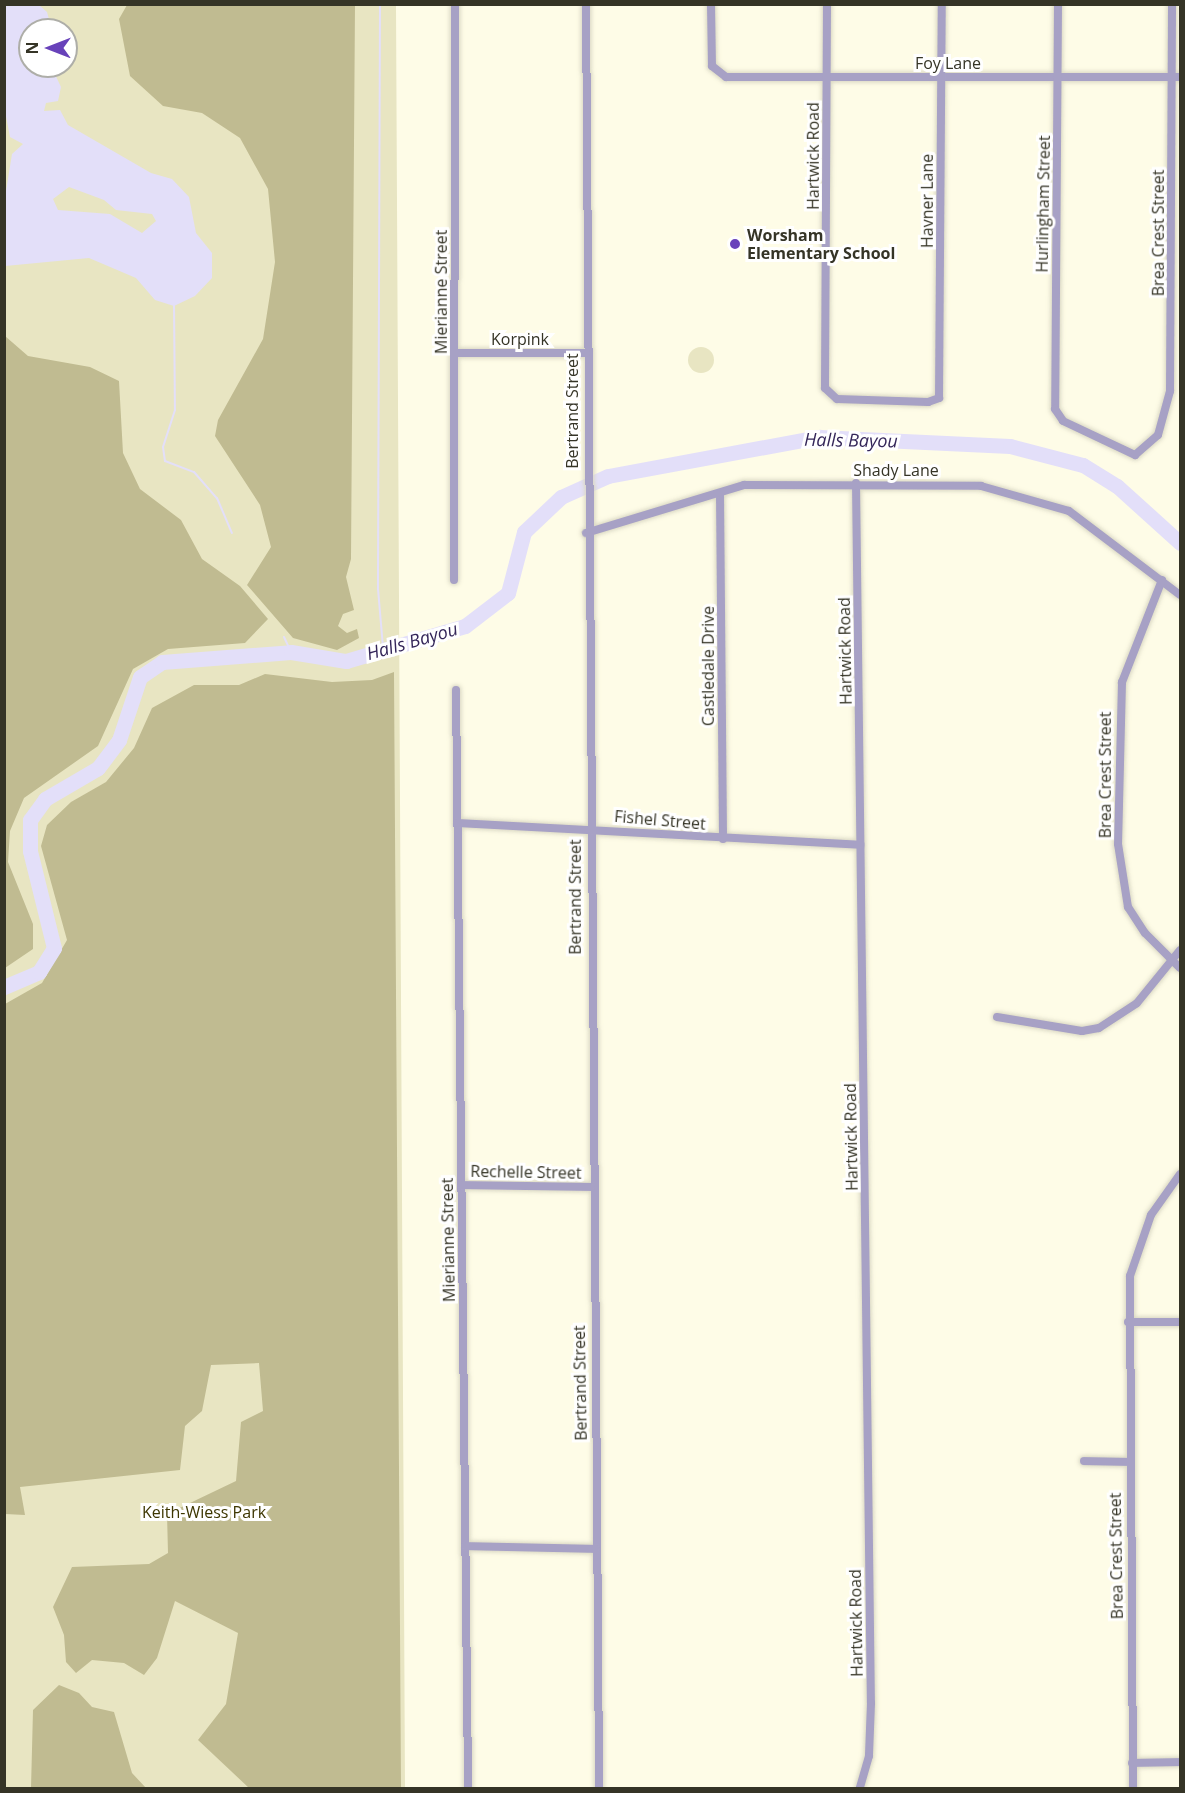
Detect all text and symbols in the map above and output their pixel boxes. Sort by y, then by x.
north arrow [18,18,78,78]
text: N [21,42,43,55]
street label: Foy Lane [915,53,981,73]
street label: Hartwick Road [803,102,823,210]
street label: Hurlingham Street [1032,135,1054,273]
street label: Havner Lane [917,154,937,248]
street label: Brea Crest Street [1148,170,1168,296]
place label: Worsham Elementary School [747,225,895,263]
street label: Mierianne Street [431,230,451,354]
marker: Worsham Elementary School [728,237,742,251]
street label: Korpink [491,329,549,349]
street label: Bertrand Street [562,353,582,469]
water label: Halls Bayou [804,428,898,452]
street label: Shady Lane [853,460,939,480]
street label: Hartwick Road [834,597,856,705]
street label: Castledale Drive [698,606,718,726]
water label: Halls Bayou [364,618,460,664]
street label: Brea Crest Street [1095,712,1115,838]
street label: Fishel Street [614,806,706,834]
street label: Bertrand Street [565,839,585,955]
street label: Hartwick Road [840,1083,862,1191]
street label: Rechelle Street [470,1161,582,1183]
street label: Mierianne Street [437,1178,459,1302]
street label: Bertrand Street [569,1325,591,1441]
street label: Brea Crest Street [1105,1493,1127,1619]
park label: Keith-Wiess Park [142,1502,266,1522]
street label: Hartwick Road [845,1569,867,1677]

